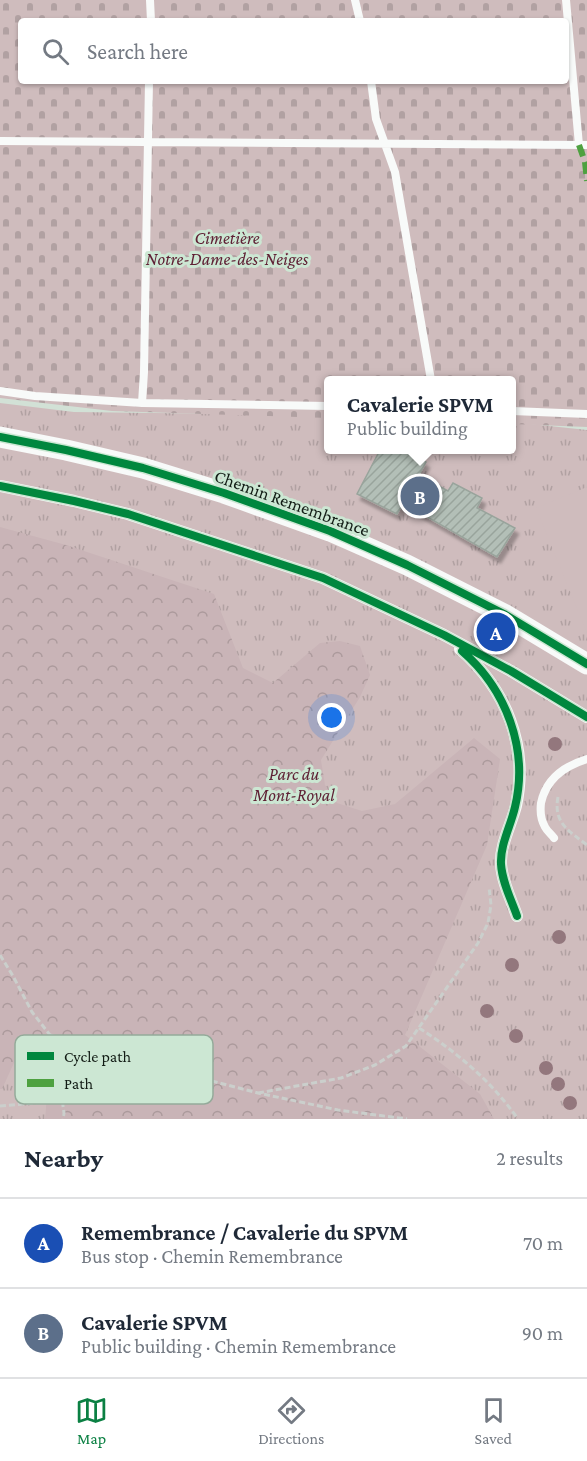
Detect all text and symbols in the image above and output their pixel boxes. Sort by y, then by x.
search box [18,18,569,84]
icon: search [39,35,72,68]
text: Search here [87,39,188,64]
park label: Cimetière Notre-Dame-des-Neiges [146,228,309,269]
popup [324,376,516,454]
text: Cavalerie SPVM [347,392,493,417]
text: Public building [347,417,468,439]
street label: Chemin Remembrance [212,466,372,540]
pin: B [400,474,440,518]
pin: A [476,610,516,654]
your location [317,703,346,732]
park label: Parc du Mont-Royal [252,764,335,805]
legend [15,1035,213,1104]
text: Cycle path [64,1048,131,1066]
text: Path [64,1075,94,1092]
text: Nearby [24,1144,103,1173]
text: 2 results [496,1147,563,1169]
text: Remembrance / Cavalerie du SPVM [81,1220,408,1245]
text: A [38,1232,49,1254]
text: 70 m [523,1232,563,1254]
text: Bus stop · Chemin Remembrance [81,1245,343,1267]
text: Cavalerie SPVM [81,1310,228,1335]
text: B [38,1322,49,1344]
text: 90 m [522,1322,563,1344]
text: Public building · Chemin Remembrance [81,1335,396,1357]
tab: Map [75,1394,108,1447]
tab: Directions [258,1394,324,1447]
tab: Saved [474,1394,512,1447]

